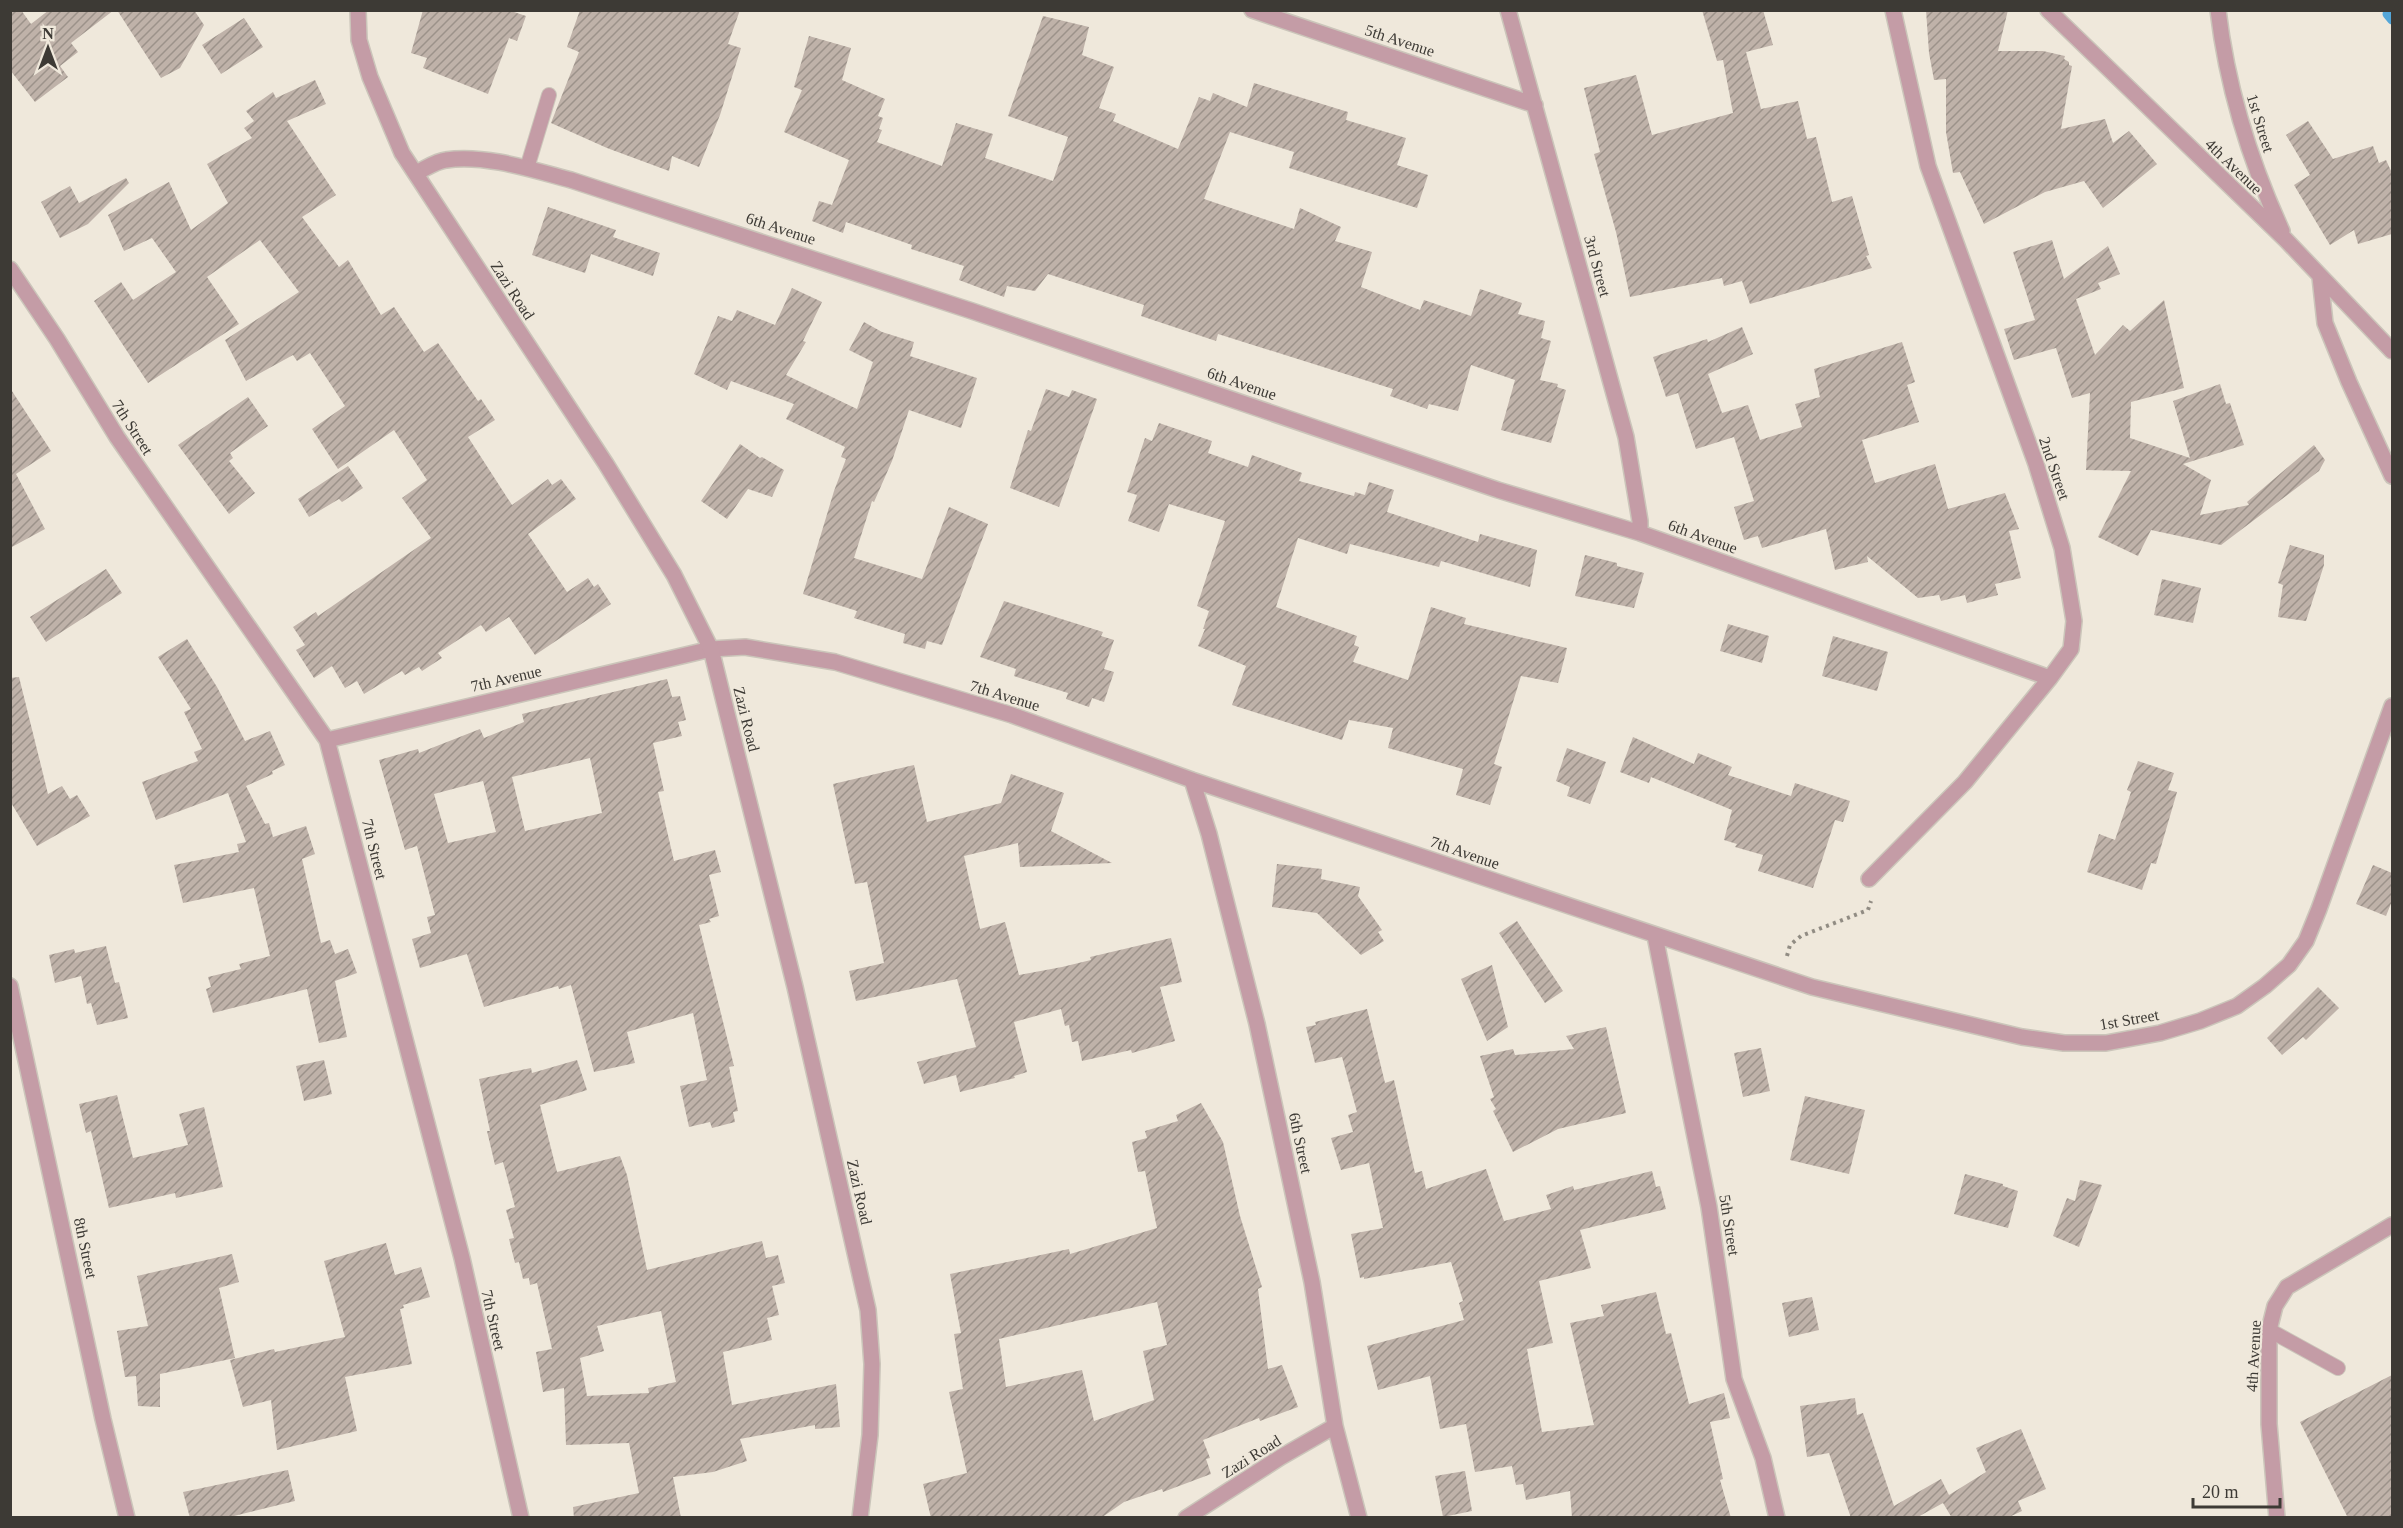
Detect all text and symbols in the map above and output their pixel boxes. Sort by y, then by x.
north arrow [18,18,78,78]
street label: 5th Avenue [1363,21,1437,60]
text: N [42,25,54,42]
street label: 1st Street [2244,92,2278,155]
street label: 4th Avenue [2202,135,2266,198]
street label: 6th Avenue [744,209,818,248]
street label: 3rd Street [1581,234,1614,299]
street label: Zazi Road [487,258,538,323]
street label: 6th Avenue [1205,364,1279,403]
street label: 7th Street [109,397,157,458]
street label: 2nd Street [2036,435,2073,502]
street label: 6th Avenue [1666,516,1740,557]
street label: 7th Avenue [469,662,543,695]
street label: 7th Avenue [968,677,1042,714]
street label: Zazi Road [730,685,763,753]
street label: 7th Street [359,817,390,882]
street label: 7th Avenue [1428,833,1502,872]
street label: 1st Street [2098,1006,2161,1033]
street label: 6th Street [1286,1111,1315,1176]
street label: Zazi Road [844,1158,875,1226]
street label: 5th Street [1716,1193,1743,1257]
street label: 8th Street [71,1216,100,1281]
street label: 7th Street [478,1288,509,1353]
street label: 4th Avenue [2243,1320,2264,1392]
street label: Zazi Road [1219,1432,1284,1481]
scale bar [2193,1471,2280,1509]
text: 20 m [2202,1482,2239,1502]

